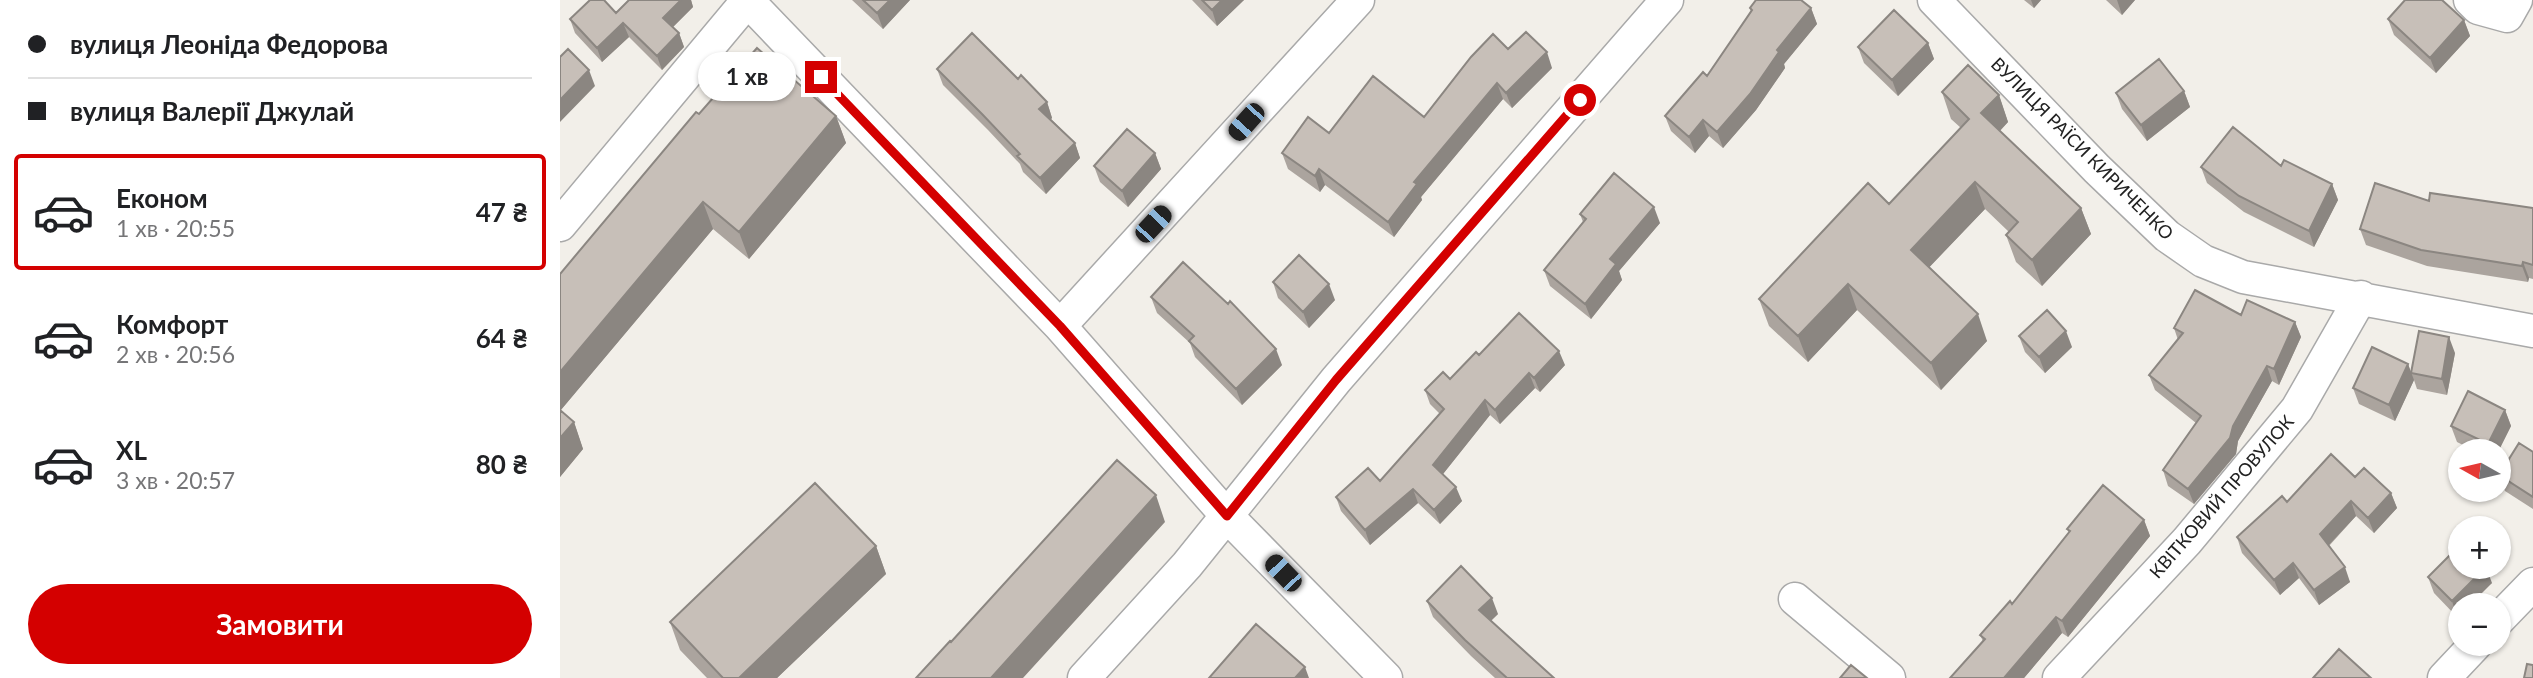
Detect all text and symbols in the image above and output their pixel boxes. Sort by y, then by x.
text: вулиця Леоніда Федорова [70,28,388,60]
callout: 1 хв [698,52,796,102]
street label: ВУЛИЦЯ РАЇСИ КИРИЧЕНКО [1987,53,2178,244]
route end [805,61,837,93]
text: 1 хв [726,62,768,90]
route start [1564,84,1596,116]
text: вулиця Валерії Джулай [70,95,354,127]
car [1225,99,1268,145]
icon: car [32,181,95,244]
text: Економ [116,182,208,214]
text: 47 ₴ [476,196,528,228]
car [1131,201,1176,247]
text: 1 хв · 20:55 [116,214,235,242]
icon: car [32,307,95,370]
text: Комфорт [116,308,228,340]
text: 64 ₴ [476,322,528,354]
text: 2 хв · 20:56 [116,340,235,368]
street label: КВІТКОВИЙ ПРОВУЛОК [2145,410,2298,582]
icon: car [32,433,95,496]
text: XL [116,434,147,466]
north arrow [2448,439,2511,502]
map controls [2448,439,2511,656]
text: 80 ₴ [476,448,528,480]
text: 3 хв · 20:57 [116,466,235,494]
button: + [2448,516,2511,579]
car [1261,551,1306,595]
button: Замовити [28,584,532,664]
button: − [2448,593,2511,656]

